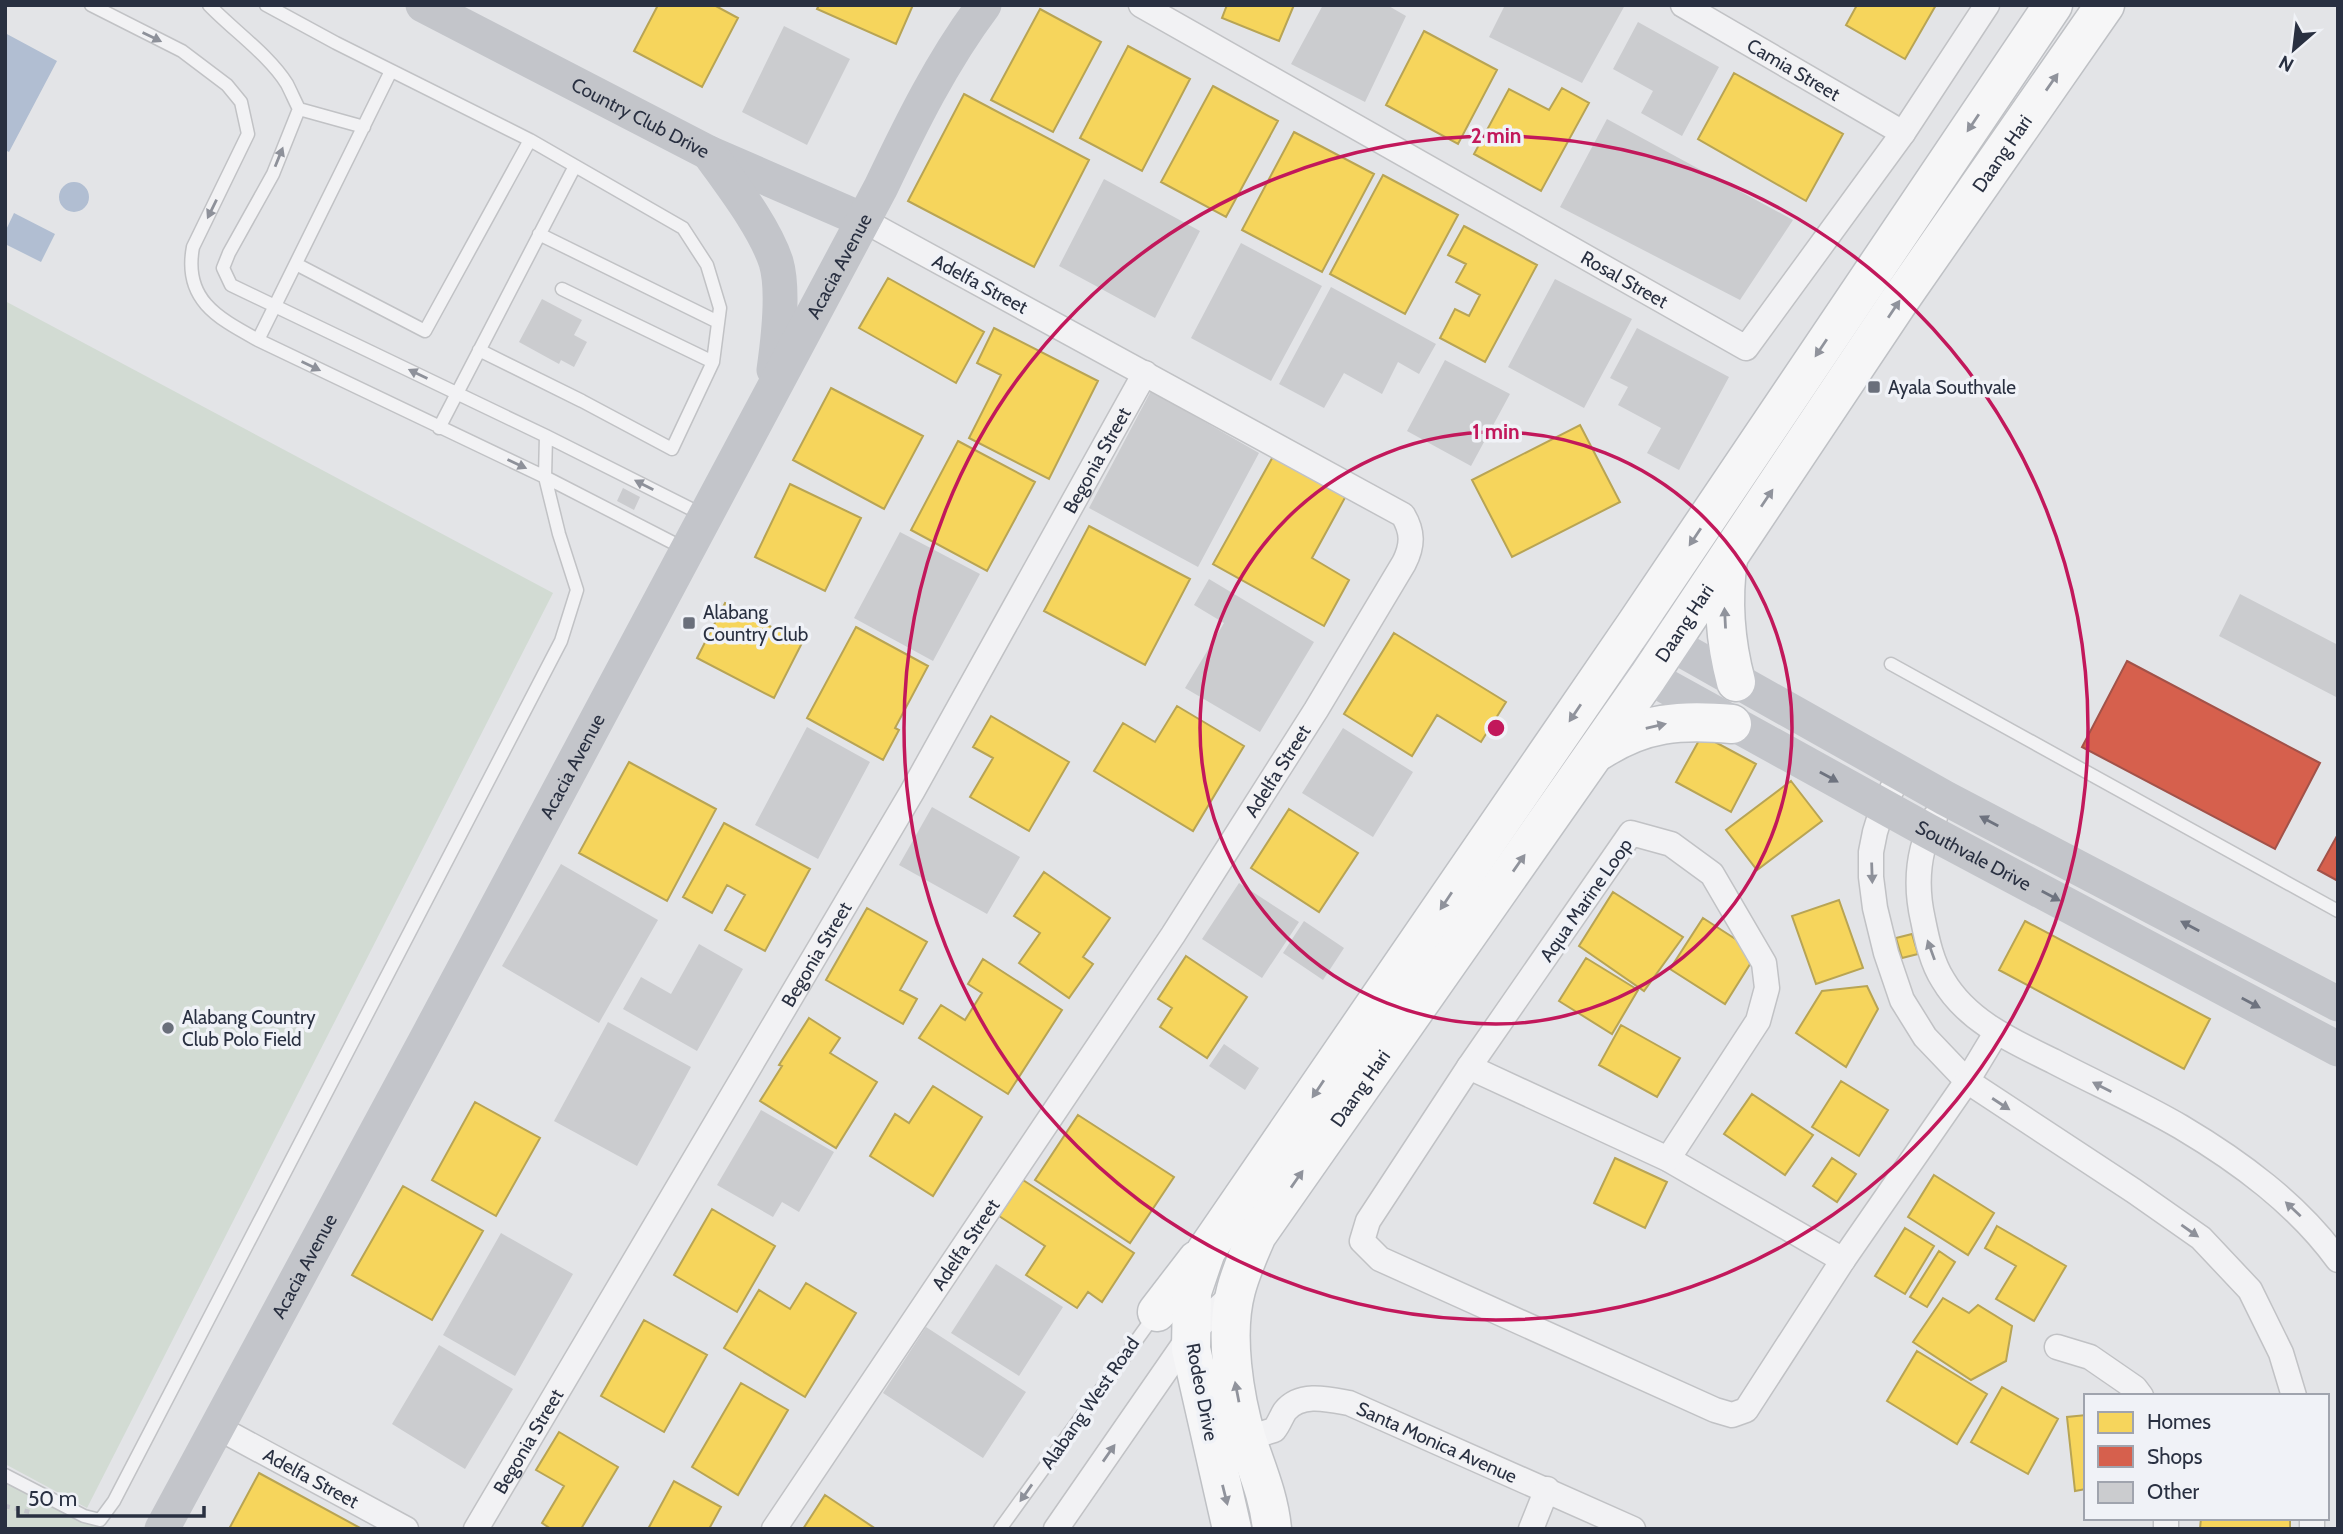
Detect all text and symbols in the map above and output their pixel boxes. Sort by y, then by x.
north arrow [2259,14,2329,84]
one-way arrow [142,31,162,42]
street label: Camia Street [1743,33,1845,106]
text: N [2275,50,2298,77]
street label: Country Club Drive [568,72,714,163]
one-way arrow [2045,73,2059,91]
street label: Daang Hari [1967,110,2037,196]
one-way arrow [1967,113,1980,132]
text: 2 min [1471,123,1521,148]
one-way arrow [274,147,285,168]
one-way arrow [207,199,218,219]
street label: Acacia Avenue [802,209,876,322]
street label: Rosal Street [1577,245,1673,313]
street label: Adelfa Street [928,249,1032,319]
one-way arrow [1887,300,1901,318]
one-way arrow [1814,339,1828,357]
one-way arrow [301,360,321,372]
one-way arrow [408,369,428,380]
place label: Ayala Southvale [1888,376,2016,399]
marker: Ayala Southvale [1866,379,1882,395]
street label: Begonia Street [1058,403,1136,517]
text: 1 min [1472,419,1520,444]
one-way arrow [507,458,527,470]
one-way arrow [634,479,654,490]
one-way arrow [1760,489,1774,507]
one-way arrow [1688,527,1701,547]
street label: Daang Hari [1650,580,1718,666]
place label: Alabang Country Club [703,601,808,646]
one-way arrow [1719,607,1730,629]
marker: Alabang Country Club [681,615,697,631]
one-way arrow [1568,703,1581,722]
street label: Acacia Avenue [535,710,609,823]
centre of rings [1484,716,1508,740]
street label: Adelfa Street [1239,720,1315,821]
one-way arrow [1645,720,1667,731]
one-way arrow [1819,771,1839,782]
street label: Southvale Drive [1912,815,2036,895]
one-way arrow [1979,815,1999,827]
street label: Aqua Marine Loop [1535,834,1637,966]
one-way arrow [1512,854,1526,872]
one-way arrow [1866,862,1877,884]
one-way arrow [2041,890,2061,902]
one-way arrow [1440,891,1453,910]
street label: Begonia Street [776,897,856,1011]
one-way arrow [2180,921,2200,933]
one-way arrow [1925,939,1936,960]
one-way arrow [2242,997,2262,1009]
place label: Alabang Country Club Polo Field [182,1006,316,1051]
marker: Alabang Country Club Polo Field [160,1020,176,1036]
street label: Daang Hari [1325,1045,1395,1131]
one-way arrow [1312,1079,1325,1098]
one-way arrow [2092,1081,2112,1093]
one-way arrow [1991,1097,2011,1110]
one-way arrow [1290,1170,1304,1188]
street label: Adelfa Street [927,1194,1004,1294]
one-way arrow [2285,1201,2302,1217]
street label: Acacia Avenue [266,1209,342,1322]
one-way arrow [2181,1223,2199,1237]
street label: Alabang West Road [1036,1333,1144,1473]
street label: Rodeo Drive [1181,1341,1223,1443]
one-way arrow [1232,1381,1243,1403]
street label: Begonia Street [488,1384,568,1498]
legend [2084,1394,2329,1520]
street label: Santa Monica Avenue [1353,1396,1521,1488]
text: Homes [2147,1409,2211,1434]
street label: Adelfa Street [260,1443,363,1513]
one-way arrow [1102,1444,1116,1462]
text: Shops [2147,1444,2203,1469]
scale bar [18,1474,203,1518]
text: Other [2147,1479,2199,1504]
one-way arrow [1019,1484,1033,1502]
one-way arrow [1221,1485,1231,1506]
text: 50 m [28,1486,77,1511]

